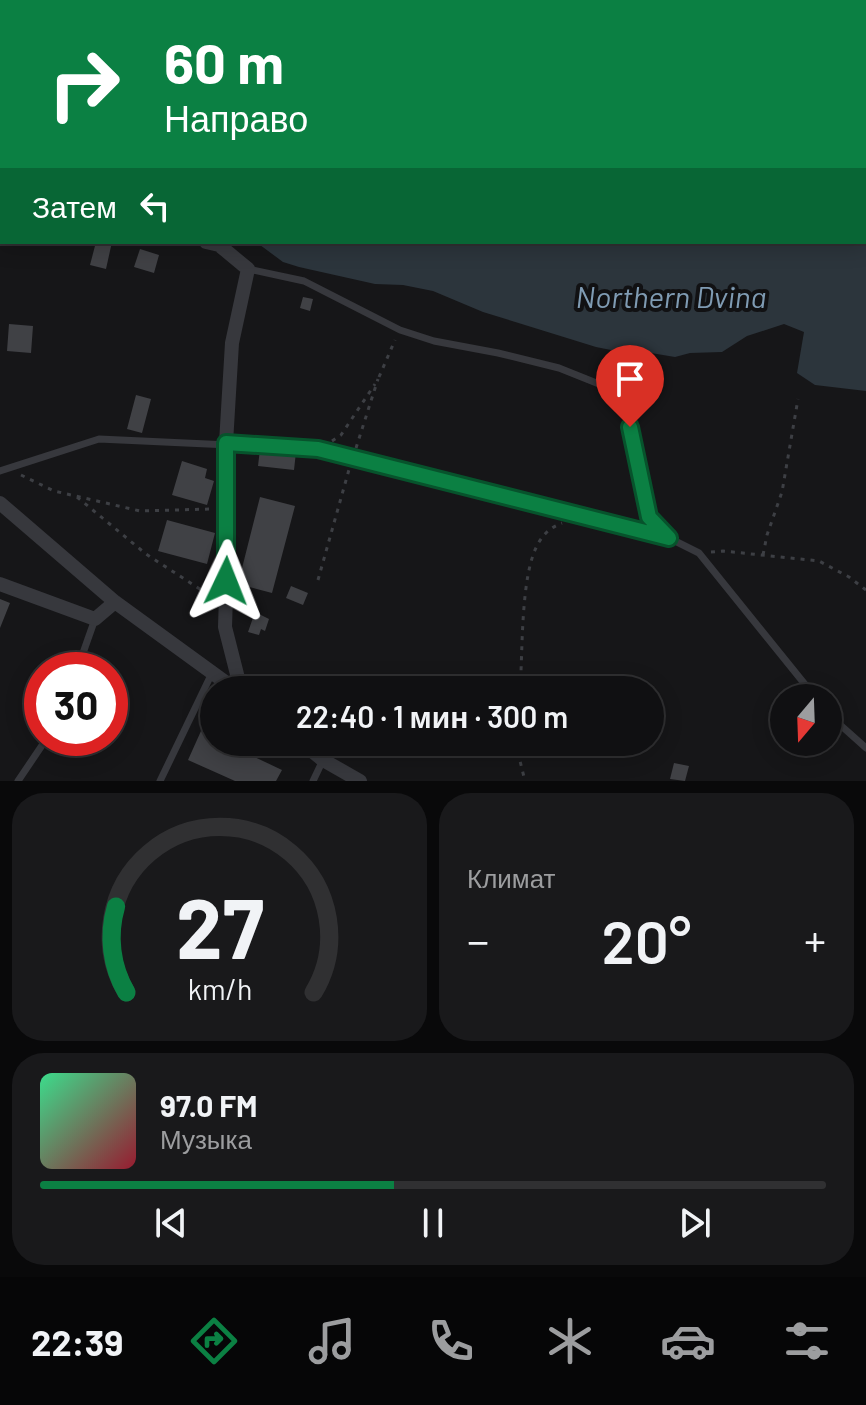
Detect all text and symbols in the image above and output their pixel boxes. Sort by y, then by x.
text: 60 m [164,28,284,95]
icon: right [32,32,136,136]
text: Направо [164,96,308,139]
icon: left [133,184,177,228]
text: Затем [32,188,117,224]
water label: Northern Dvina [576,278,766,314]
pin [596,345,664,427]
icon: arrive [608,357,652,401]
position arrow [184,539,268,623]
speed limit sign: 30 [24,652,128,756]
north arrow [770,684,842,756]
map controls [770,684,842,756]
text: 22:40 · 1 мин · 300 m [296,698,568,734]
text: Климат [467,862,556,893]
text: 27 [176,876,263,976]
text: 20° [602,904,691,976]
text: − [467,913,489,966]
text: + [804,913,826,966]
text: km/h [187,971,252,1006]
text: 97.0 FM [160,1087,258,1123]
text: Музыка [160,1123,252,1154]
icon: previous [149,1201,193,1245]
icon: pause [411,1201,455,1245]
icon: next [673,1201,717,1245]
icon: directions [186,1313,242,1369]
icon: music [304,1313,360,1369]
icon: phone [423,1313,479,1369]
icon: climate [542,1313,598,1369]
icon: car [660,1313,716,1369]
icon: filters [779,1313,835,1369]
text: 22:39 [31,1320,123,1363]

